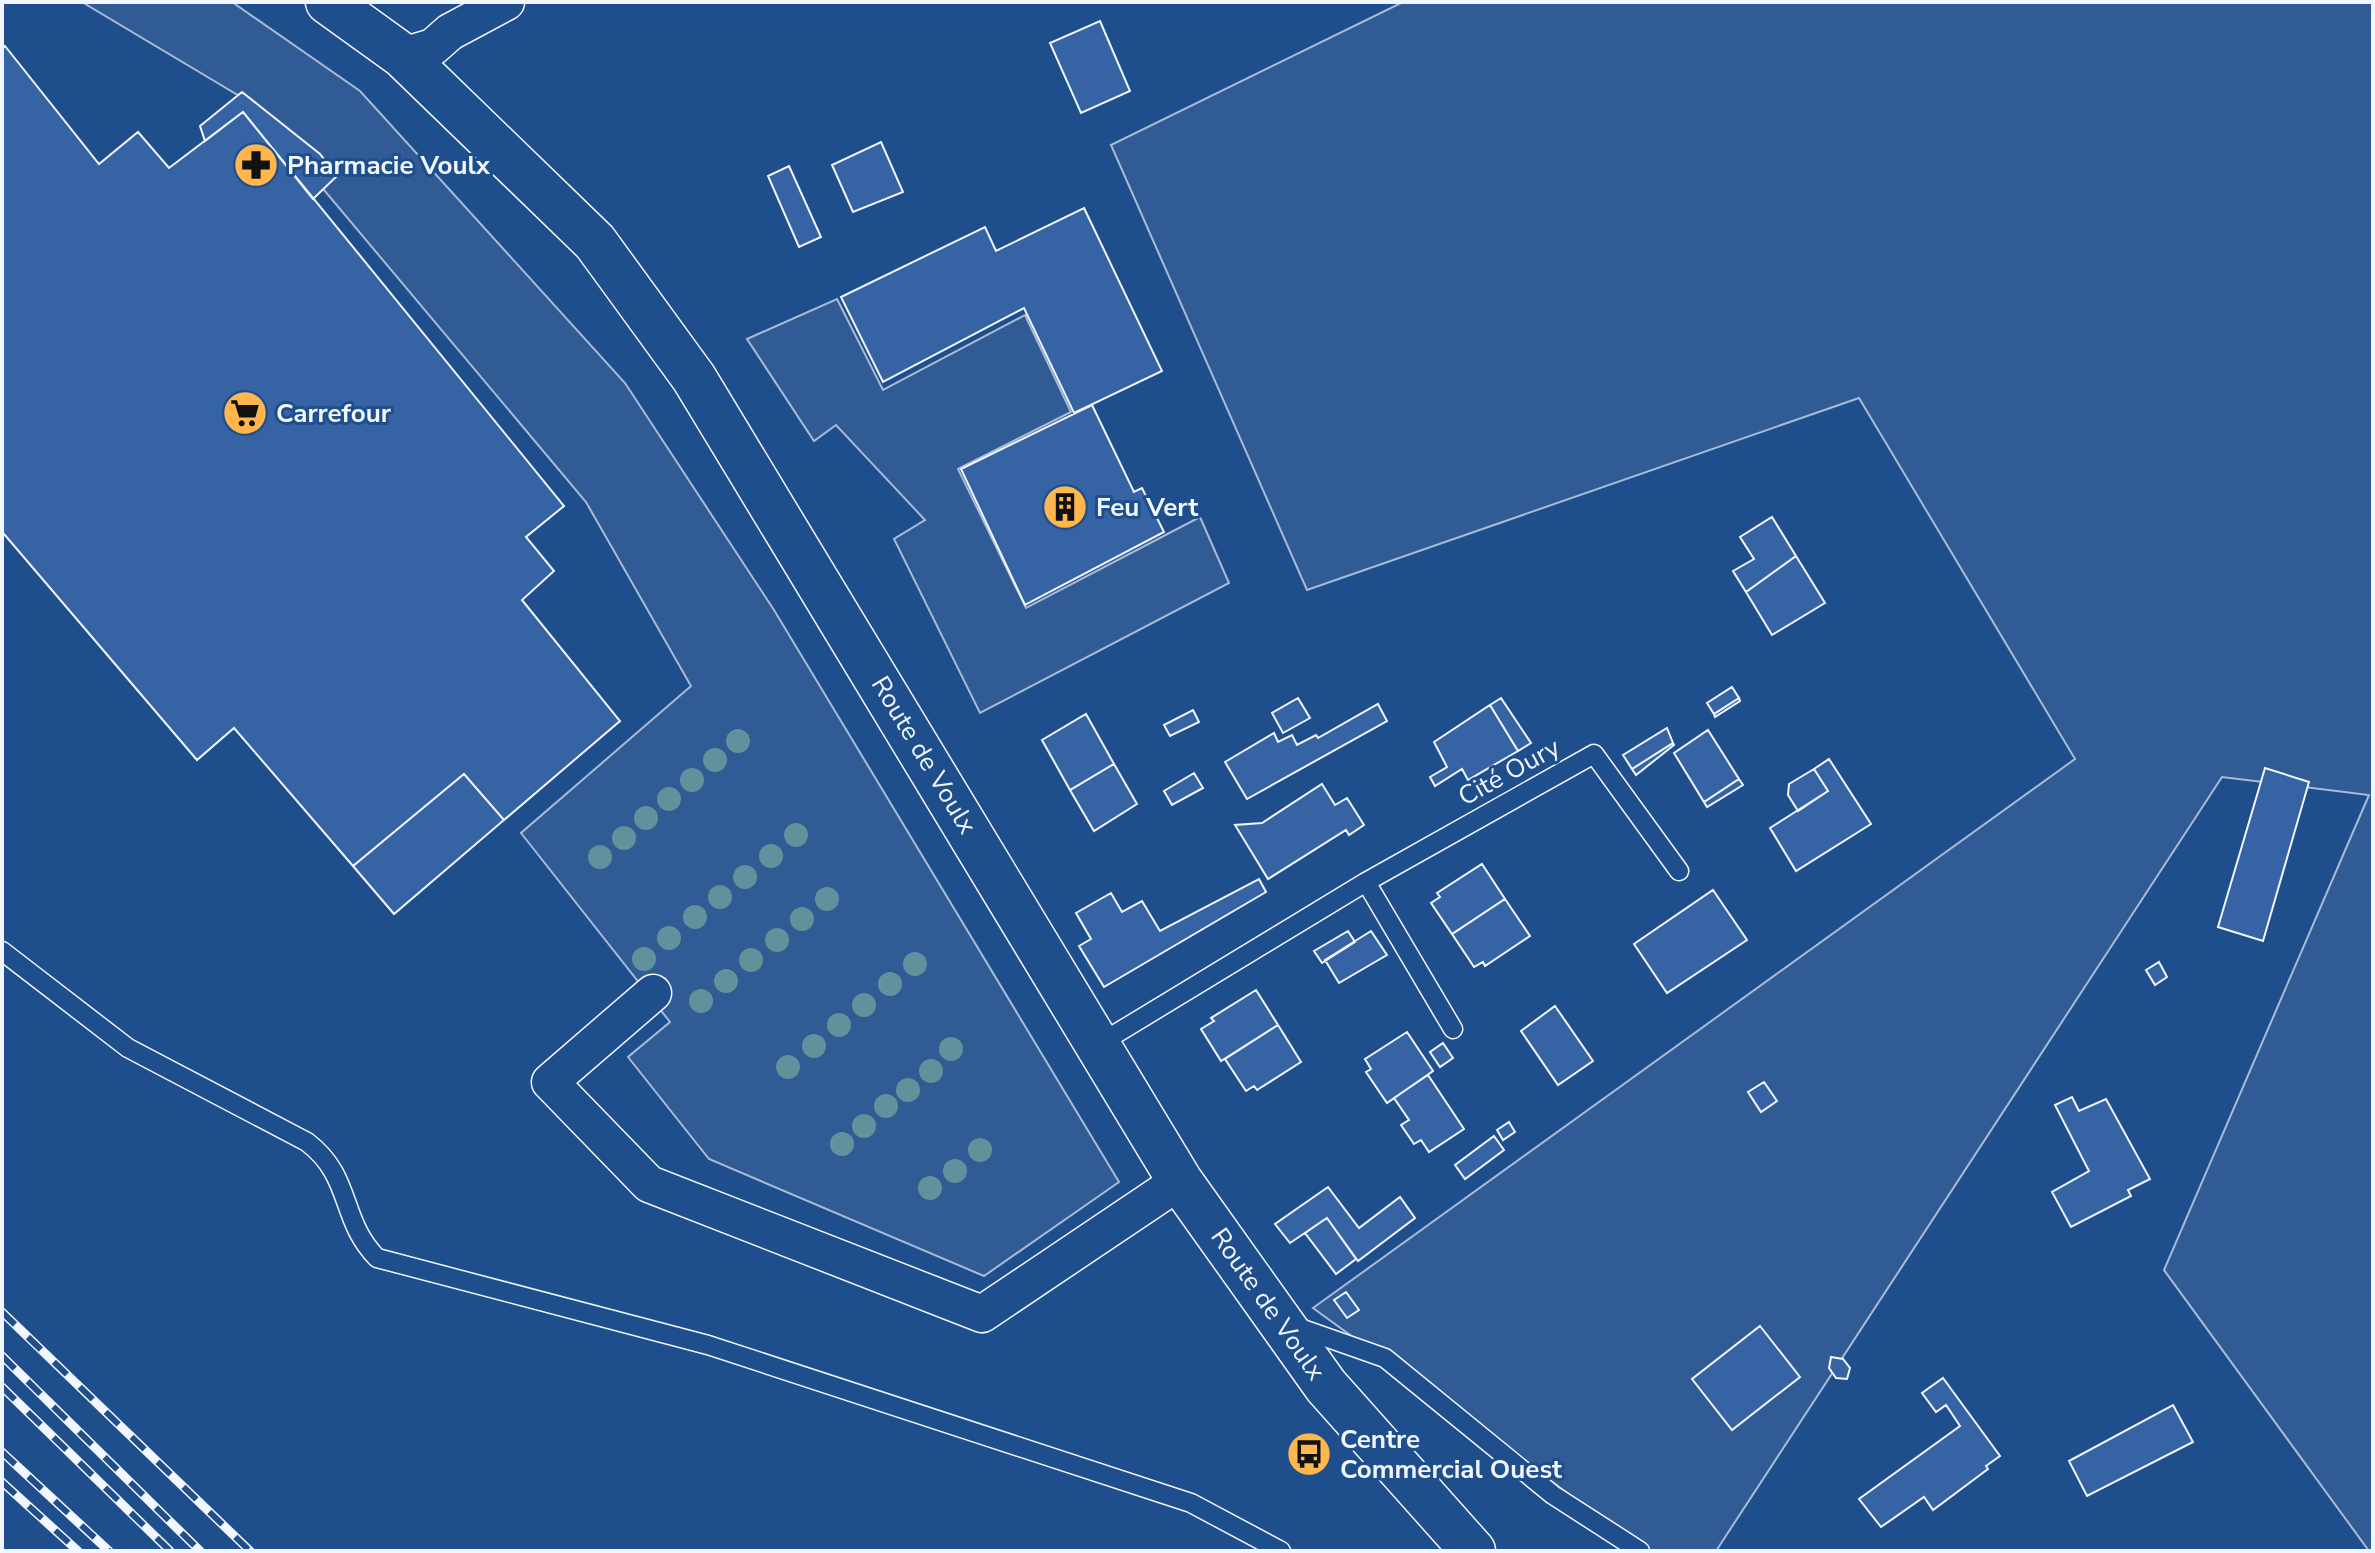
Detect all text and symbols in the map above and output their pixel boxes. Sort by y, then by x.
pharmacy icon: Pharmacie Voulx [232,141,280,189]
place label: Pharmacie Voulx [287,148,491,183]
supermarket icon: Carrefour [221,389,269,437]
place label: Carrefour [276,396,392,431]
building icon: Feu Vert [1041,483,1089,531]
place label: Feu Vert [1096,490,1199,525]
street label: Route de Voulx [863,670,985,841]
street label: Cité Oury [1452,729,1567,814]
street label: Route de Voulx [1203,1221,1334,1387]
place label: Centre Commercial Ouest [1340,1422,1563,1487]
bus stop icon: Centre Commercial Ouest [1285,1430,1333,1478]

